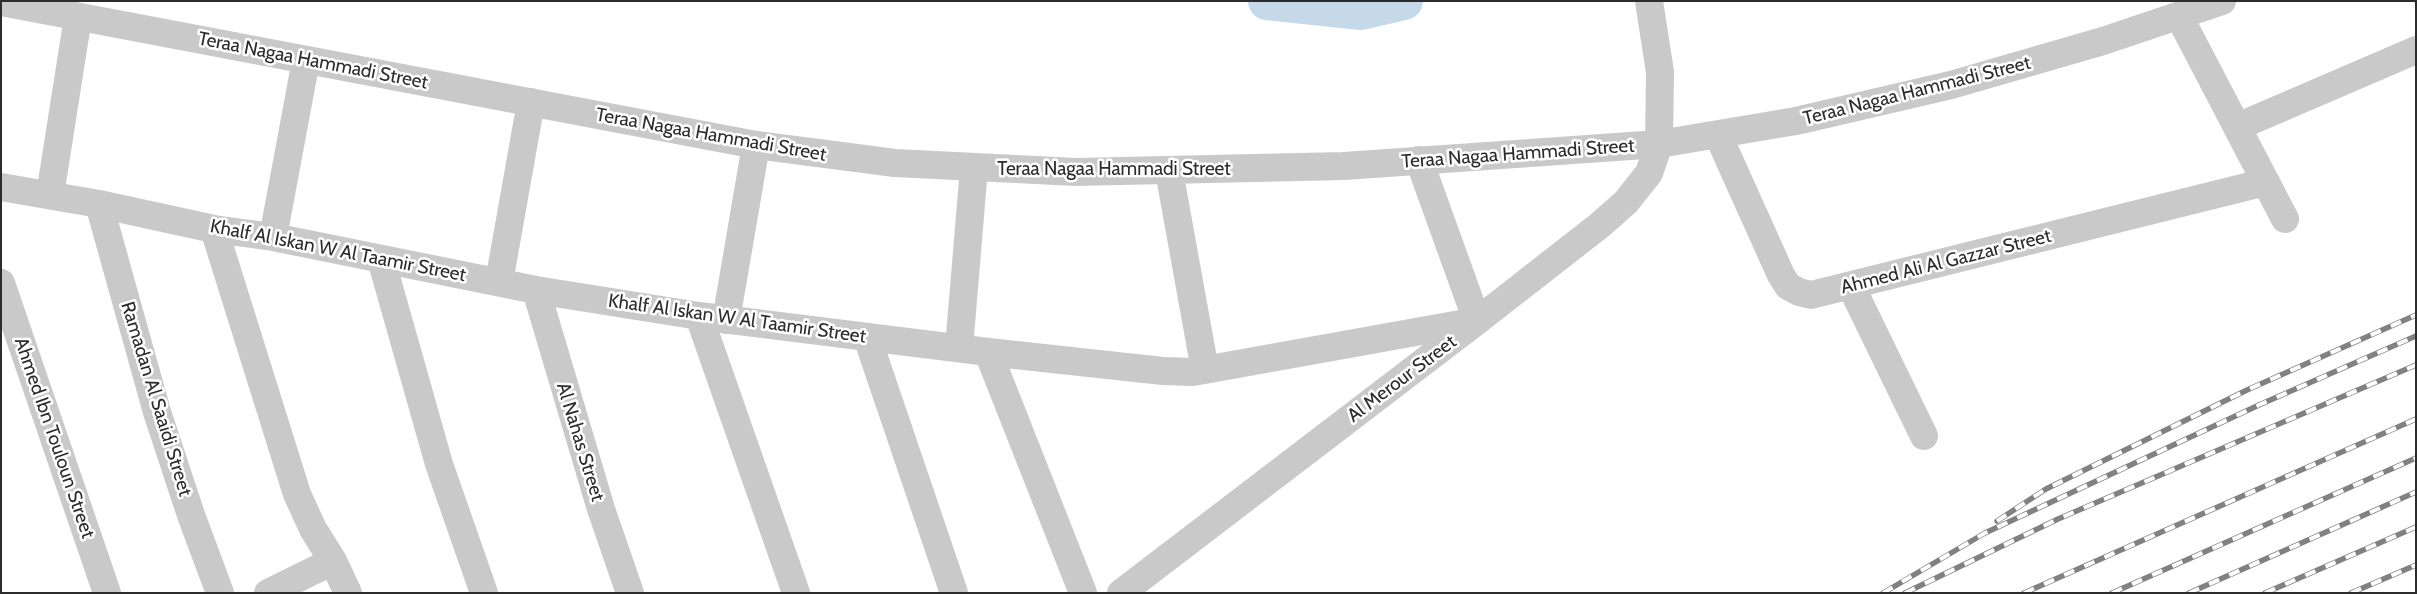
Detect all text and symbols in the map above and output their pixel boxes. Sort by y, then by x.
street label: Teraa Nagaa Hammadi Street [196,28,430,94]
street label: Teraa Nagaa Hammadi Street [1801,52,2033,130]
street label: Teraa Nagaa Hammadi Street [594,104,828,166]
street label: Teraa Nagaa Hammadi Street [1401,134,1635,174]
street label: Teraa Nagaa Hammadi Street [997,158,1231,180]
street label: Khalf Al Iskan W Al Taamir Street [208,215,468,287]
street label: Ahmed Ali Al Gazzar Street [1838,225,2054,299]
street label: Khalf Al Iskan W Al Taamir Street [607,290,867,348]
street label: Ramadan Al Saaidi Street [116,299,196,499]
street label: Al Merour Street [1343,331,1461,427]
street label: Ahmed Ibn Touloun Street [9,335,99,541]
street label: Al Nahas Street [551,380,609,504]

